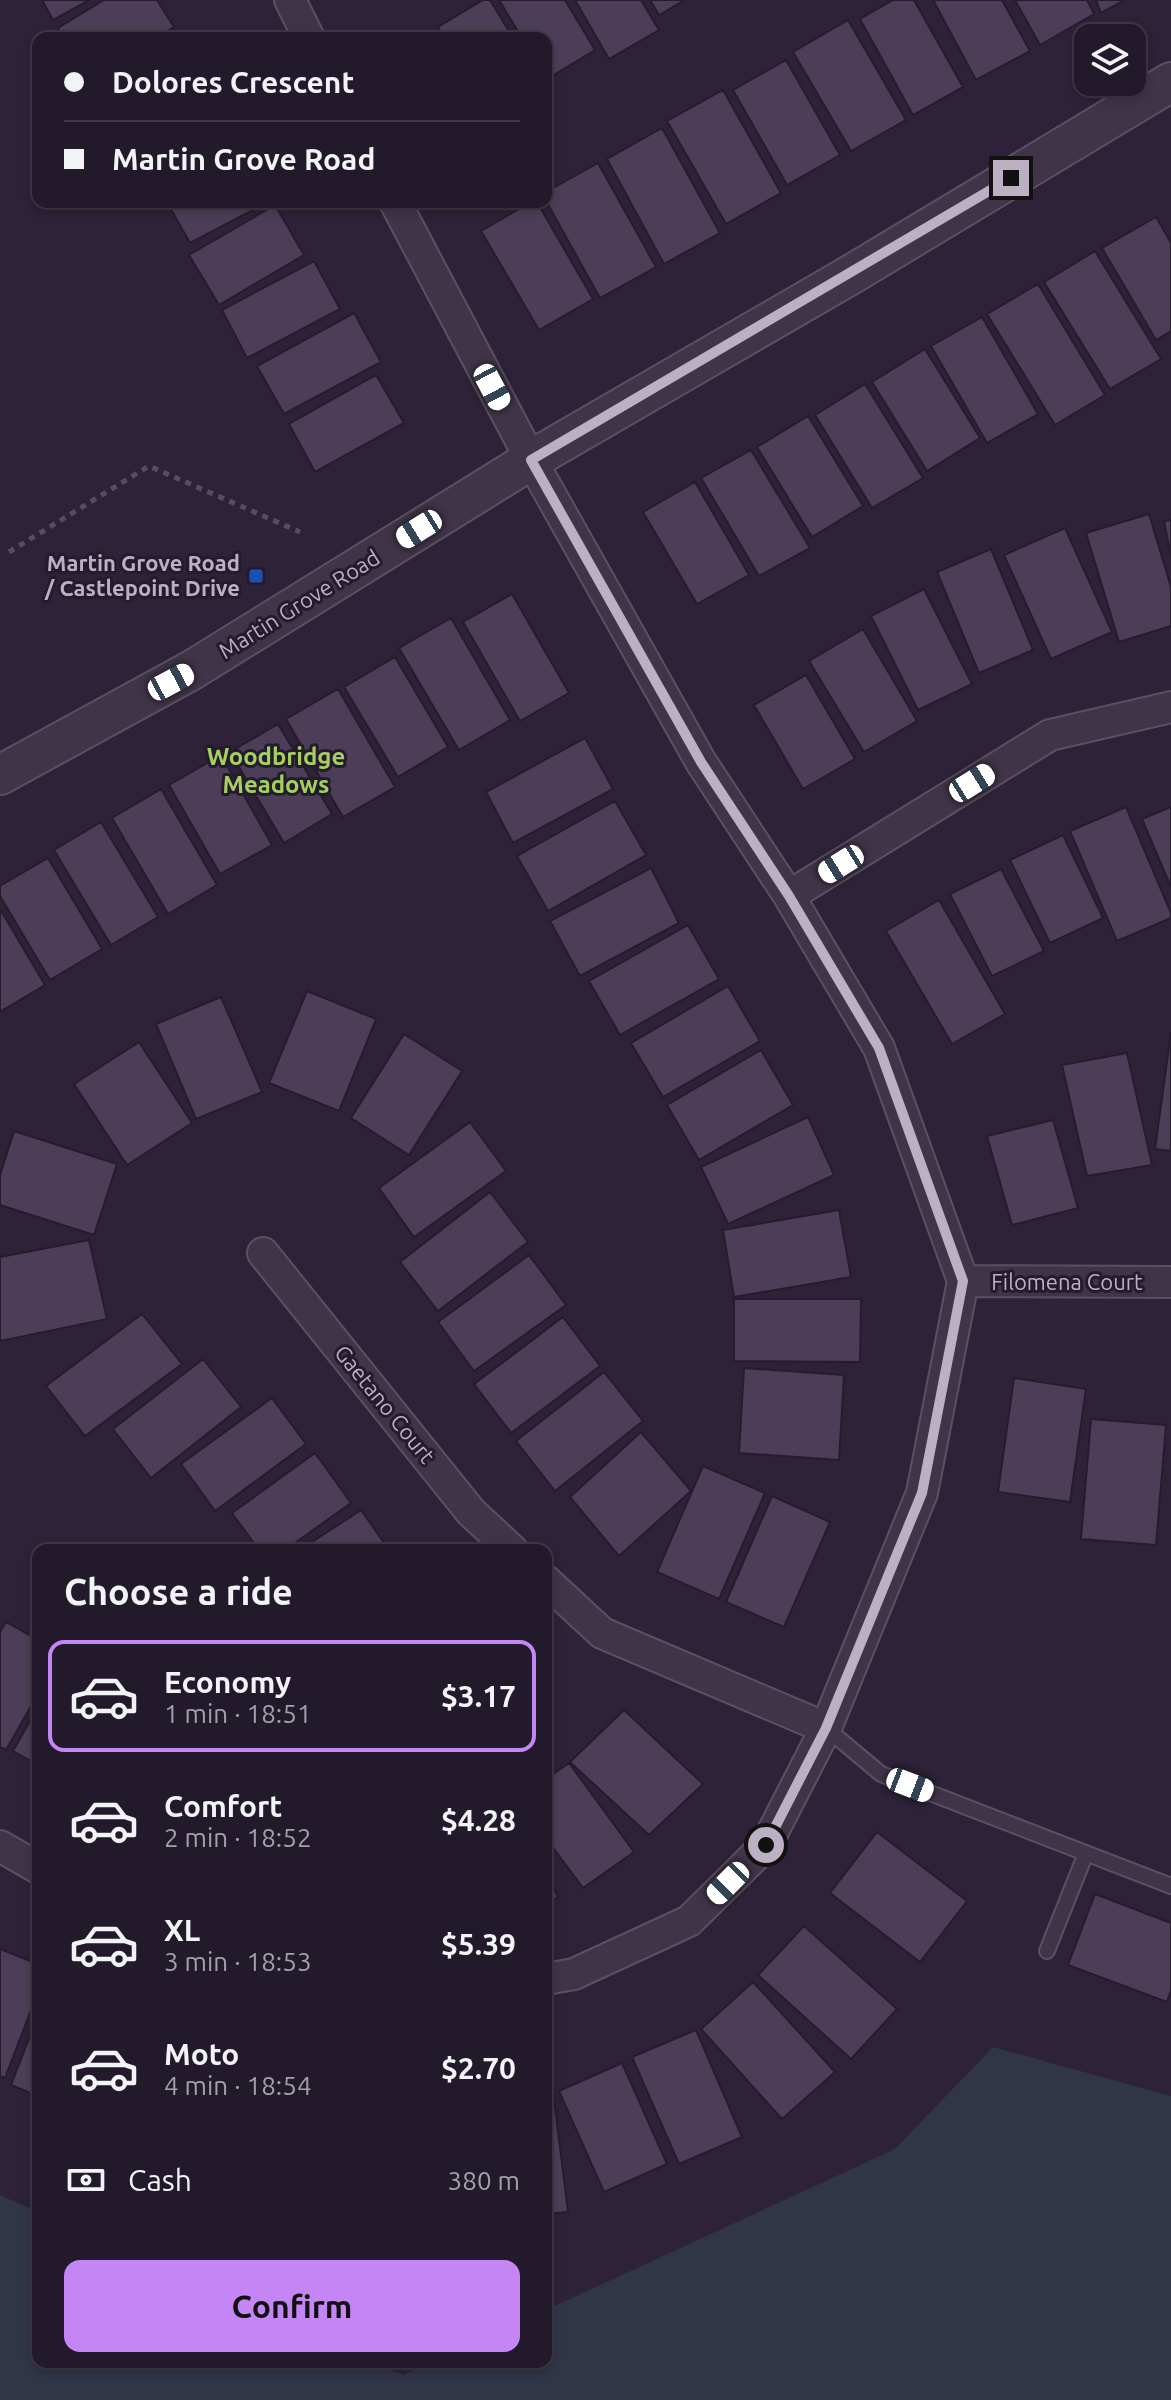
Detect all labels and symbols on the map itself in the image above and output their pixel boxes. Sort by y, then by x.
route end [993,160,1029,196]
car [470,360,514,414]
car [392,506,446,552]
street label: Martin Grove Road [214,544,384,663]
place label: Martin Grove Road / Castlepoint Drive [44,550,240,600]
marker: Martin Grove Road / Castlepoint Drive [247,567,265,585]
car [144,660,198,704]
district label: Woodbridge Meadows [207,743,345,798]
car [945,760,999,806]
car [814,841,868,887]
street label: Filomena Court [991,1269,1143,1294]
street label: Gaetano Court [330,1340,441,1468]
car [883,1765,937,1805]
route start [748,1827,784,1863]
car [703,1858,753,1908]

